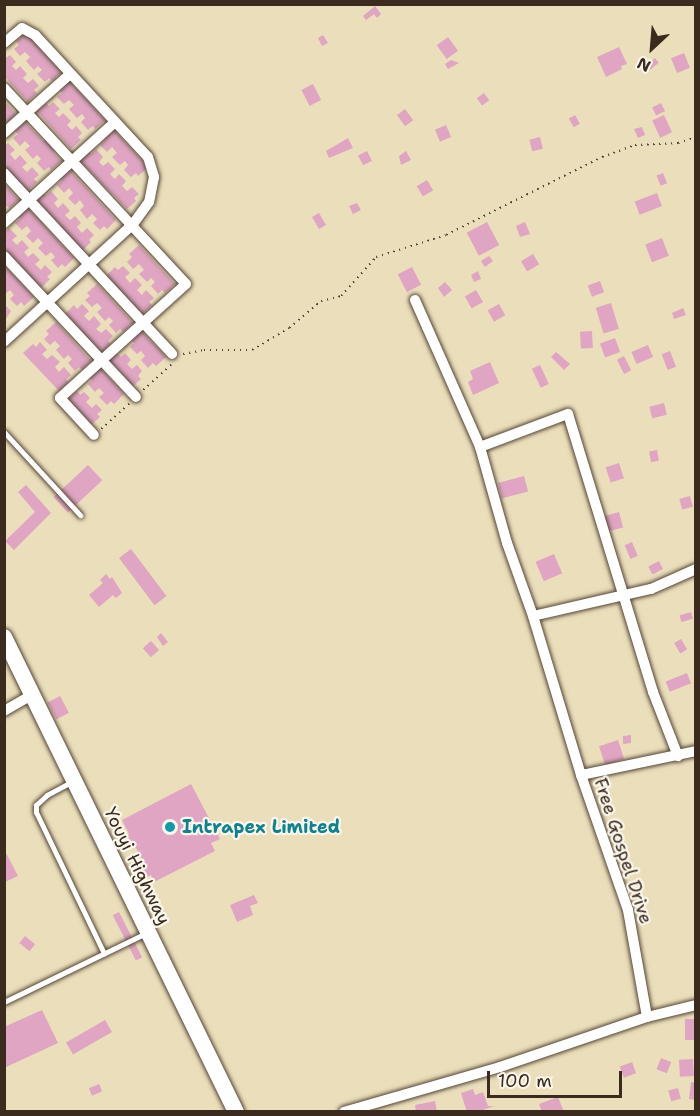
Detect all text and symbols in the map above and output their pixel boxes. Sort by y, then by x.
north arrow [622,18,682,78]
text: N [634,52,654,77]
street label: Free Gospel Drive [589,775,657,927]
street label: Youyi Highway [99,804,175,928]
place label: Intrapex Limited [182,816,340,838]
marker: Intrapex Limited [163,820,177,834]
scale bar [490,1059,625,1097]
text: 100 m [498,1069,552,1093]

